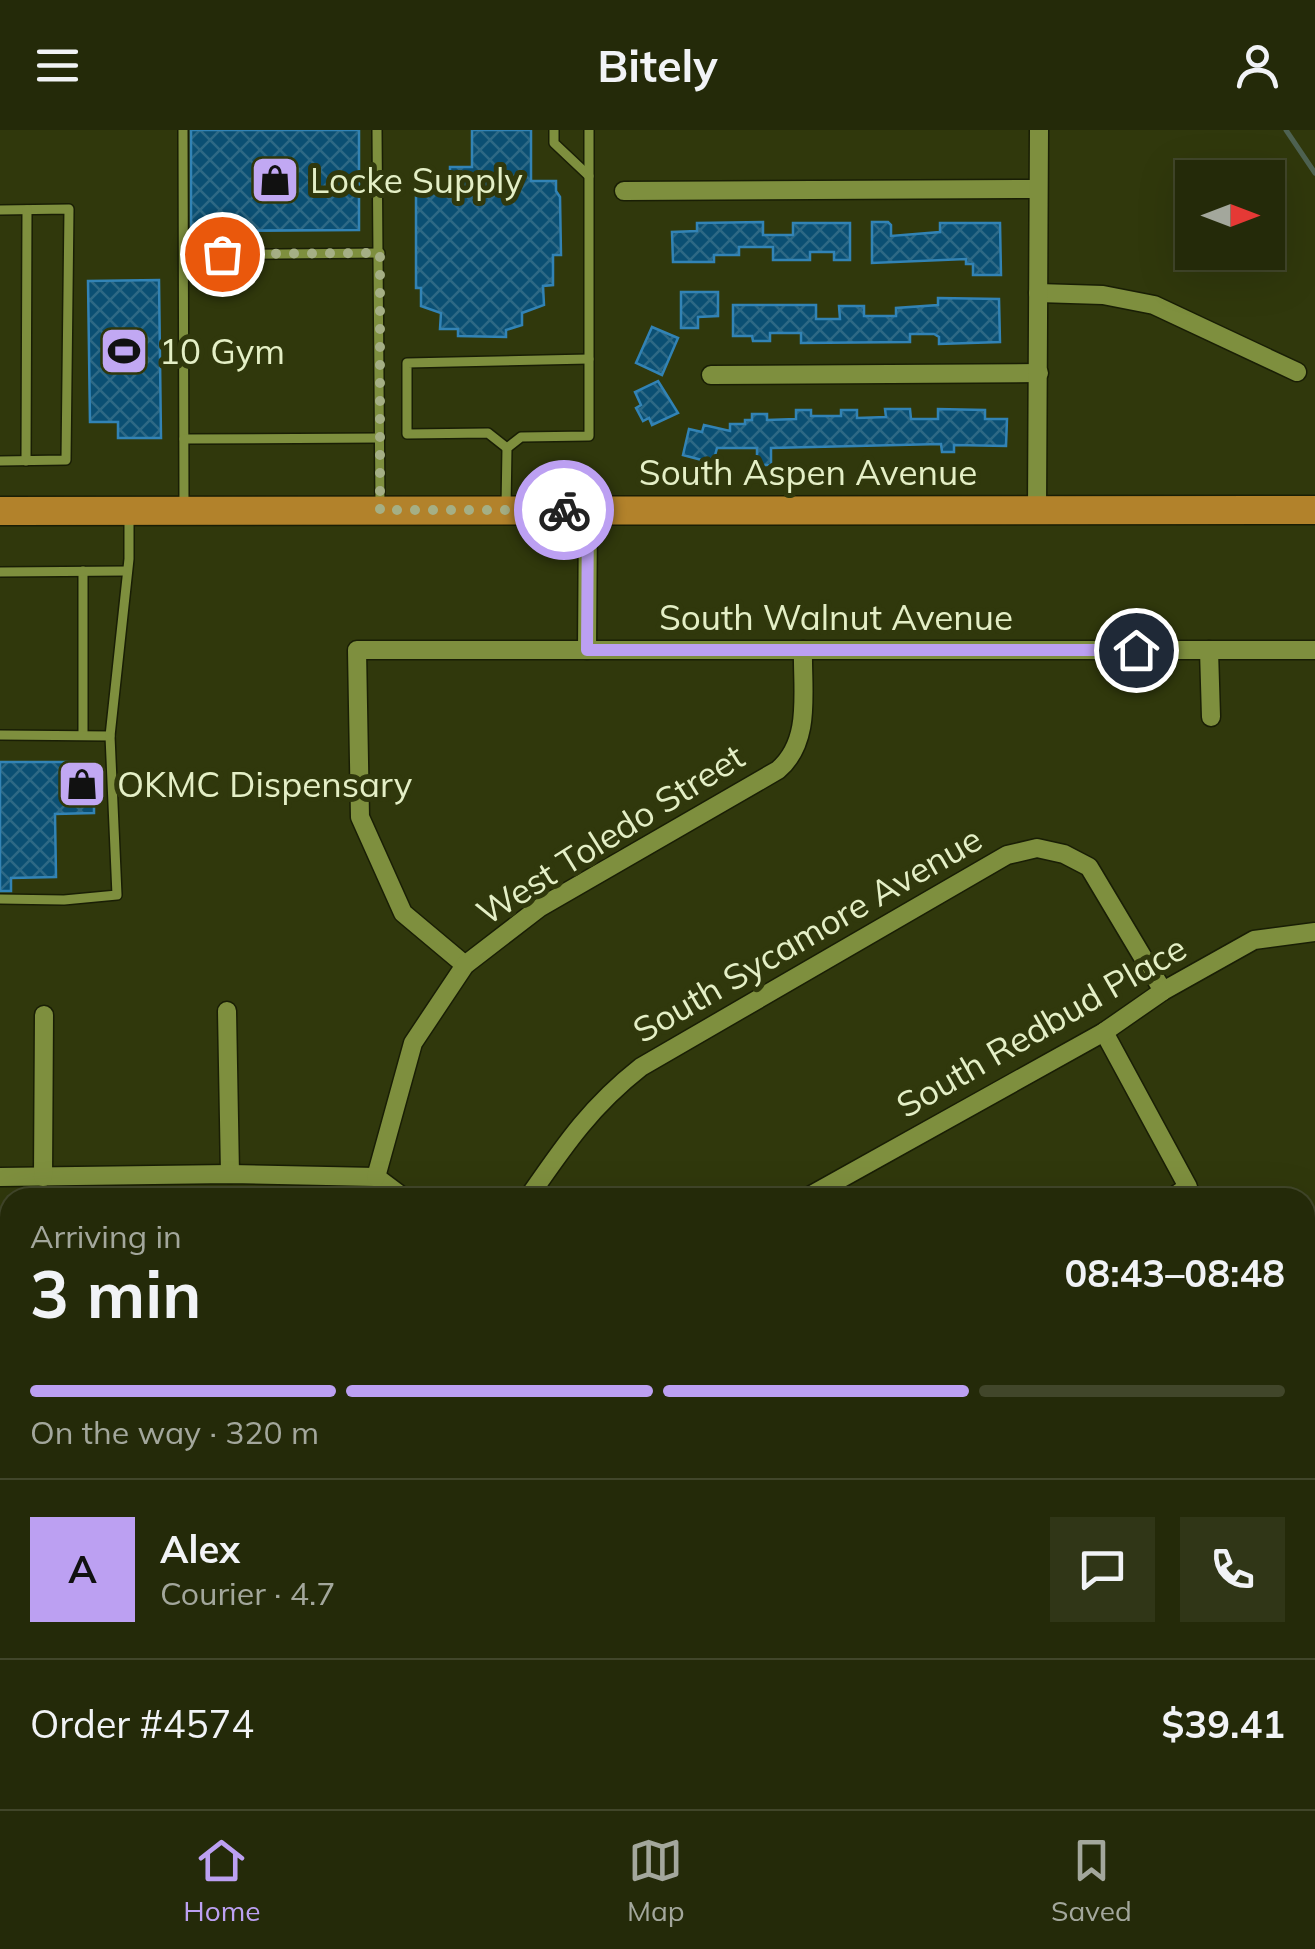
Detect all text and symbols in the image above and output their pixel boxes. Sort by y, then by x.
text: Bitely [597,37,718,93]
icon: menu [30,38,85,93]
icon: person [1230,38,1285,93]
shop icon: Locke Supply [249,154,301,206]
place label: Locke Supply [310,158,523,202]
north arrow [1175,160,1285,270]
map controls [1175,160,1285,270]
pin [180,212,265,297]
icon: bag [195,227,250,282]
sports icon: 10 Gym [98,325,150,377]
place label: 10 Gym [159,329,285,373]
street label: South Aspen Avenue [639,450,977,494]
courier [514,460,614,560]
icon: bike [537,483,592,538]
street label: South Walnut Avenue [659,595,1013,639]
pin [1094,608,1179,693]
icon: home [1109,623,1164,678]
street label: West Toledo Street [468,734,752,934]
shop icon: OKMC Dispensary [56,758,108,810]
place label: OKMC Dispensary [117,762,413,806]
street label: South Sycamore Avenue [625,816,989,1052]
street label: South Redbud Place [888,925,1194,1127]
text: Arriving in [30,1216,182,1256]
text: 08:43–08:48 [1065,1249,1285,1297]
text: 3 min [30,1253,201,1334]
text: On the way · 320 m [30,1412,319,1452]
button: chat [1050,1517,1155,1622]
button: phone [1180,1517,1285,1622]
text: Alex [160,1525,240,1573]
text: A [68,1545,97,1593]
text: Courier · 4.7 [160,1573,336,1613]
text: Order #4574 [30,1700,254,1748]
text: $39.41 [1162,1700,1285,1748]
tab: Home [183,1833,260,1928]
tab: Map [627,1833,685,1928]
tab: Saved [1051,1833,1132,1928]

